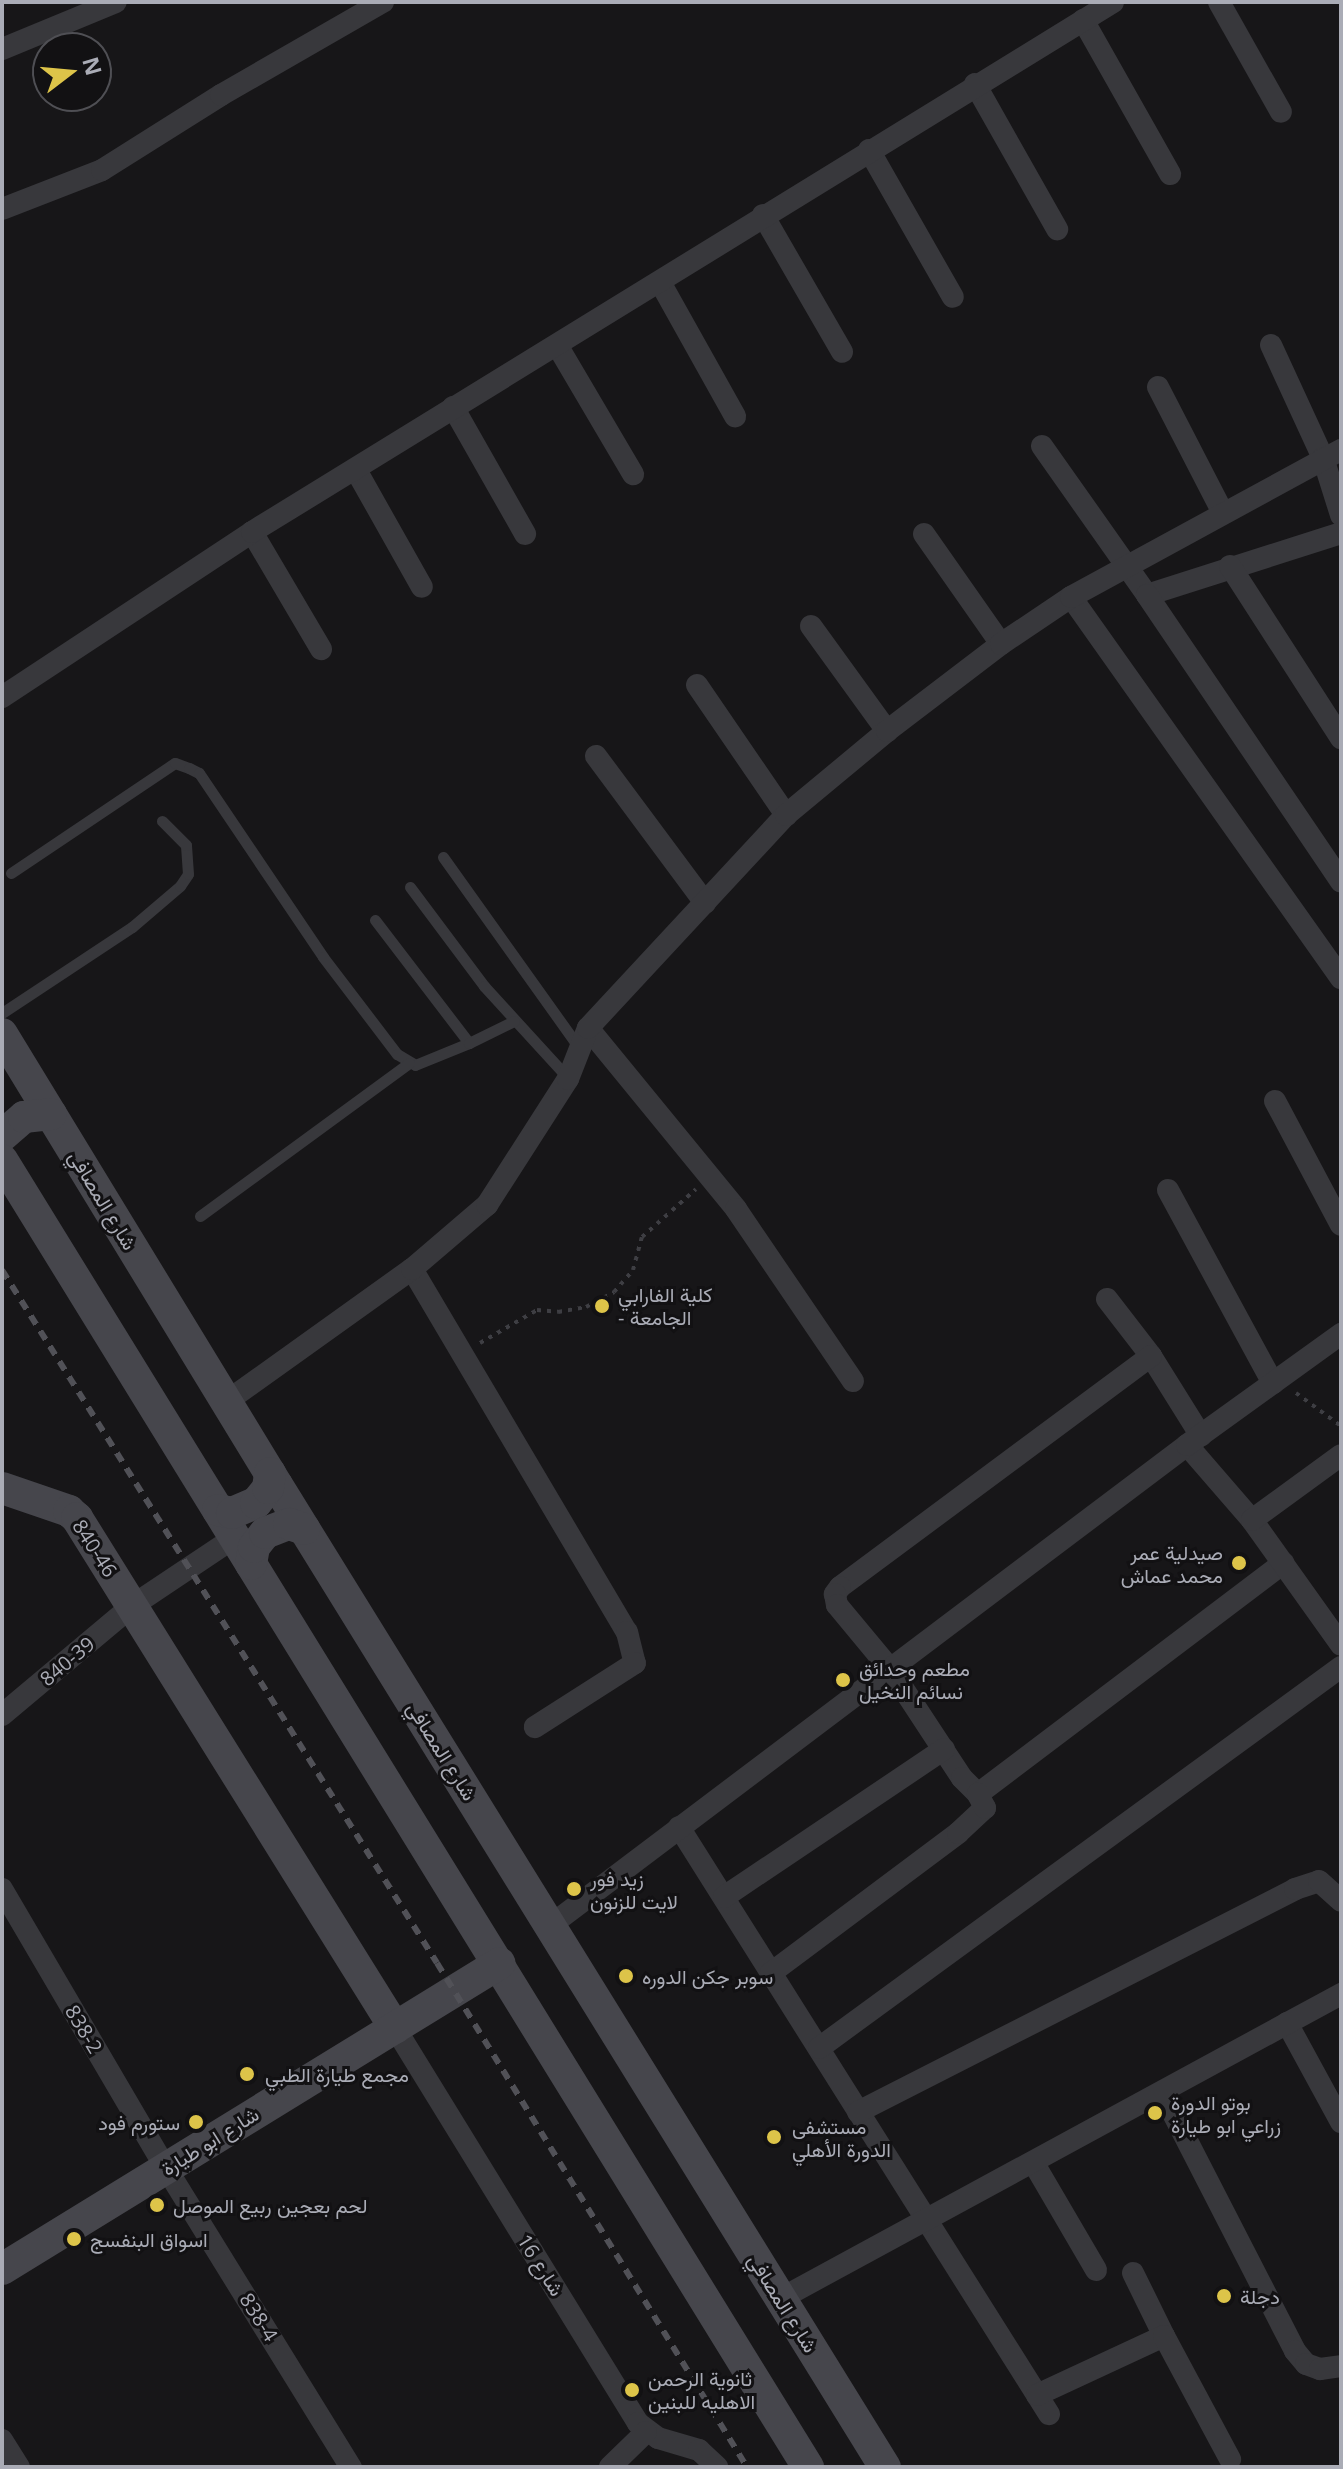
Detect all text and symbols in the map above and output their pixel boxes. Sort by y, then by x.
north arrow [32,32,112,112]
text: N [76,53,110,79]
street label: شارع المصافي [64,1146,142,1254]
place label: كلية الفارابي - الجامعة [618,1282,712,1329]
marker: كلية الفارابي - الجامعة [593,1297,611,1315]
street label: 840-46 [68,1515,122,1581]
place label: صيدلية عمر محمد عماش [1121,1540,1223,1587]
marker: صيدلية عمر محمد عماش [1230,1554,1248,1572]
street label: 840-39 [35,1631,99,1691]
place label: مطعم وحدائق نسائم النخيل [859,1656,970,1703]
marker: مطعم وحدائق نسائم النخيل [834,1671,852,1689]
street label: شارع المصافي [402,1697,482,1805]
place label: زيد فور لايت للزنون [590,1866,678,1913]
marker: زيد فور لايت للزنون [565,1880,583,1898]
place label: سوبر جكن الدوره [642,1964,773,1988]
marker: سوبر جكن الدوره [617,1967,635,1985]
street label: 838-2 [60,2000,108,2058]
place label: مجمع طيارة الطبي [265,2062,409,2086]
marker: مجمع طيارة الطبي [236,2063,258,2085]
place label: بوتو الدورة زراعي ابو طيارة [1171,2090,1281,2137]
street label: شارع ابو طيارة [157,2102,263,2180]
marker: بوتو الدورة زراعي ابو طيارة [1146,2104,1164,2122]
place label: ستورم فود [98,2110,180,2134]
marker: ستورم فود [187,2113,205,2131]
place label: مستشفى الدورة الأهلي [792,2114,891,2161]
marker: مستشفى الدورة الأهلي [763,2126,785,2148]
place label: لحم بعجين ربيع الموصل [173,2193,367,2217]
marker: لحم بعجين ربيع الموصل [148,2196,166,2214]
place label: اسواق البنفسج [90,2227,208,2251]
marker: اسواق البنفسج [65,2230,83,2248]
street label: شارع 16 [513,2230,569,2300]
street label: شارع المصافي [743,2249,823,2357]
place label: دجلة [1240,2284,1280,2308]
marker: دجلة [1215,2287,1233,2305]
street label: 838-4 [235,2289,283,2345]
place label: ثانوية الرحمن الاهليه للبنين [648,2366,755,2413]
marker: ثانوية الرحمن الاهليه للبنين [623,2381,641,2399]

